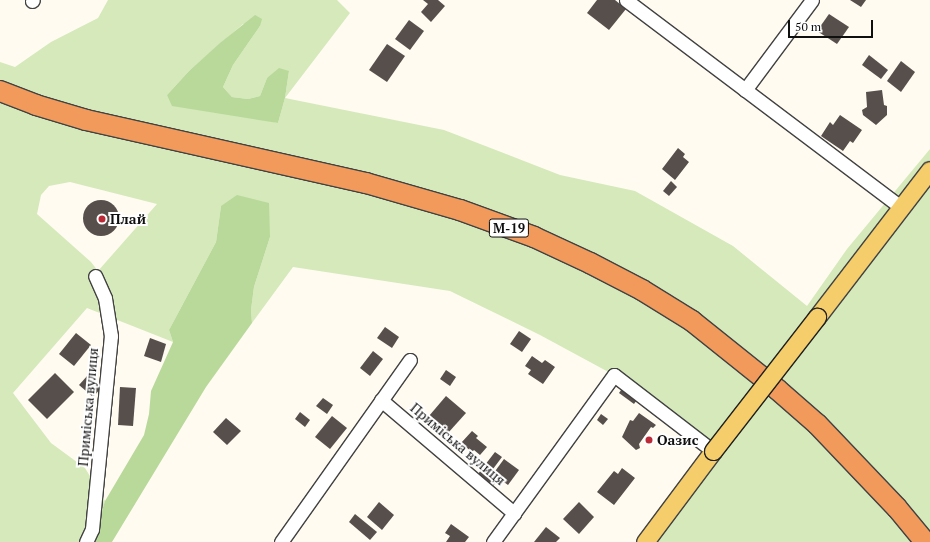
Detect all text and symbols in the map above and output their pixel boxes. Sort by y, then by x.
scale bar [790,12,875,38]
text: 50 m [795,19,821,34]
place label: Плай [110,211,146,227]
marker: Плай [97,214,107,224]
road number: М-19 [488,217,530,239]
street label: Приміська вулиця [74,347,102,467]
street label: Приміська вулиця [407,399,509,489]
place label: Оазис [657,432,698,448]
marker: Оазис [644,435,654,445]

